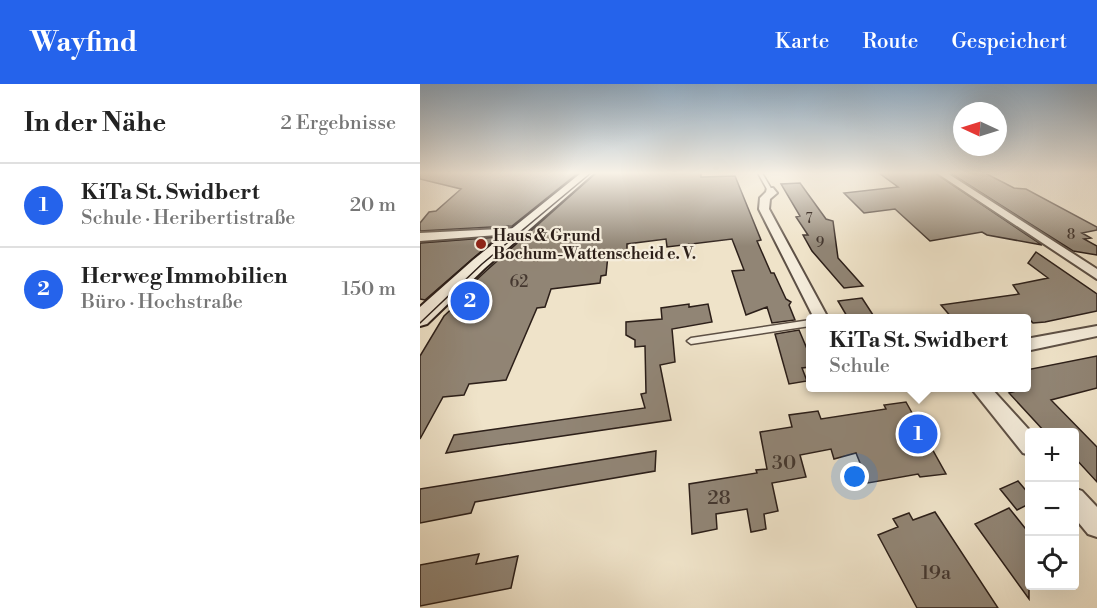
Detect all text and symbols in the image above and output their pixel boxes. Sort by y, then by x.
text: Wayfind [30,25,138,60]
text: Karte [775,29,829,55]
text: Route [862,29,918,55]
text: Gespeichert [951,29,1067,55]
north arrow [953,102,1007,156]
text: In der Nähe [24,107,166,139]
text: 2 Ergebnisse [280,111,396,136]
text: KiTa St. Swidbert [81,179,260,206]
text: 1 [39,193,48,218]
text: 20 m [350,193,396,218]
text: Schule · Heribertistraße [81,206,295,231]
house number: 7 [805,210,813,228]
place label: Haus & Grund Bochum-Wattenscheid e. V. [493,226,696,264]
house number: 8 [1067,226,1075,244]
house number: 9 [816,234,824,252]
marker: Haus & Grund Bochum-Wattenscheid e. V. [474,237,488,251]
text: Herweg Immobilien [81,263,288,290]
house number: 62 [510,272,528,292]
text: 2 [37,277,50,302]
text: 150 m [341,277,396,302]
pin: 2 [451,278,490,324]
text: Büro · Hochstraße [81,290,243,315]
popup [806,314,1031,392]
text: KiTa St. Swidbert [829,327,1008,354]
text: Schule [829,354,890,379]
pin: 1 [898,412,938,456]
map controls [1025,428,1079,590]
button: + [1025,428,1079,482]
house number: 30 [772,451,796,476]
your location [840,462,869,491]
button: − [1025,482,1079,536]
house number: 28 [707,486,731,511]
button: locate [1025,536,1079,590]
house number: 19a [921,561,952,586]

